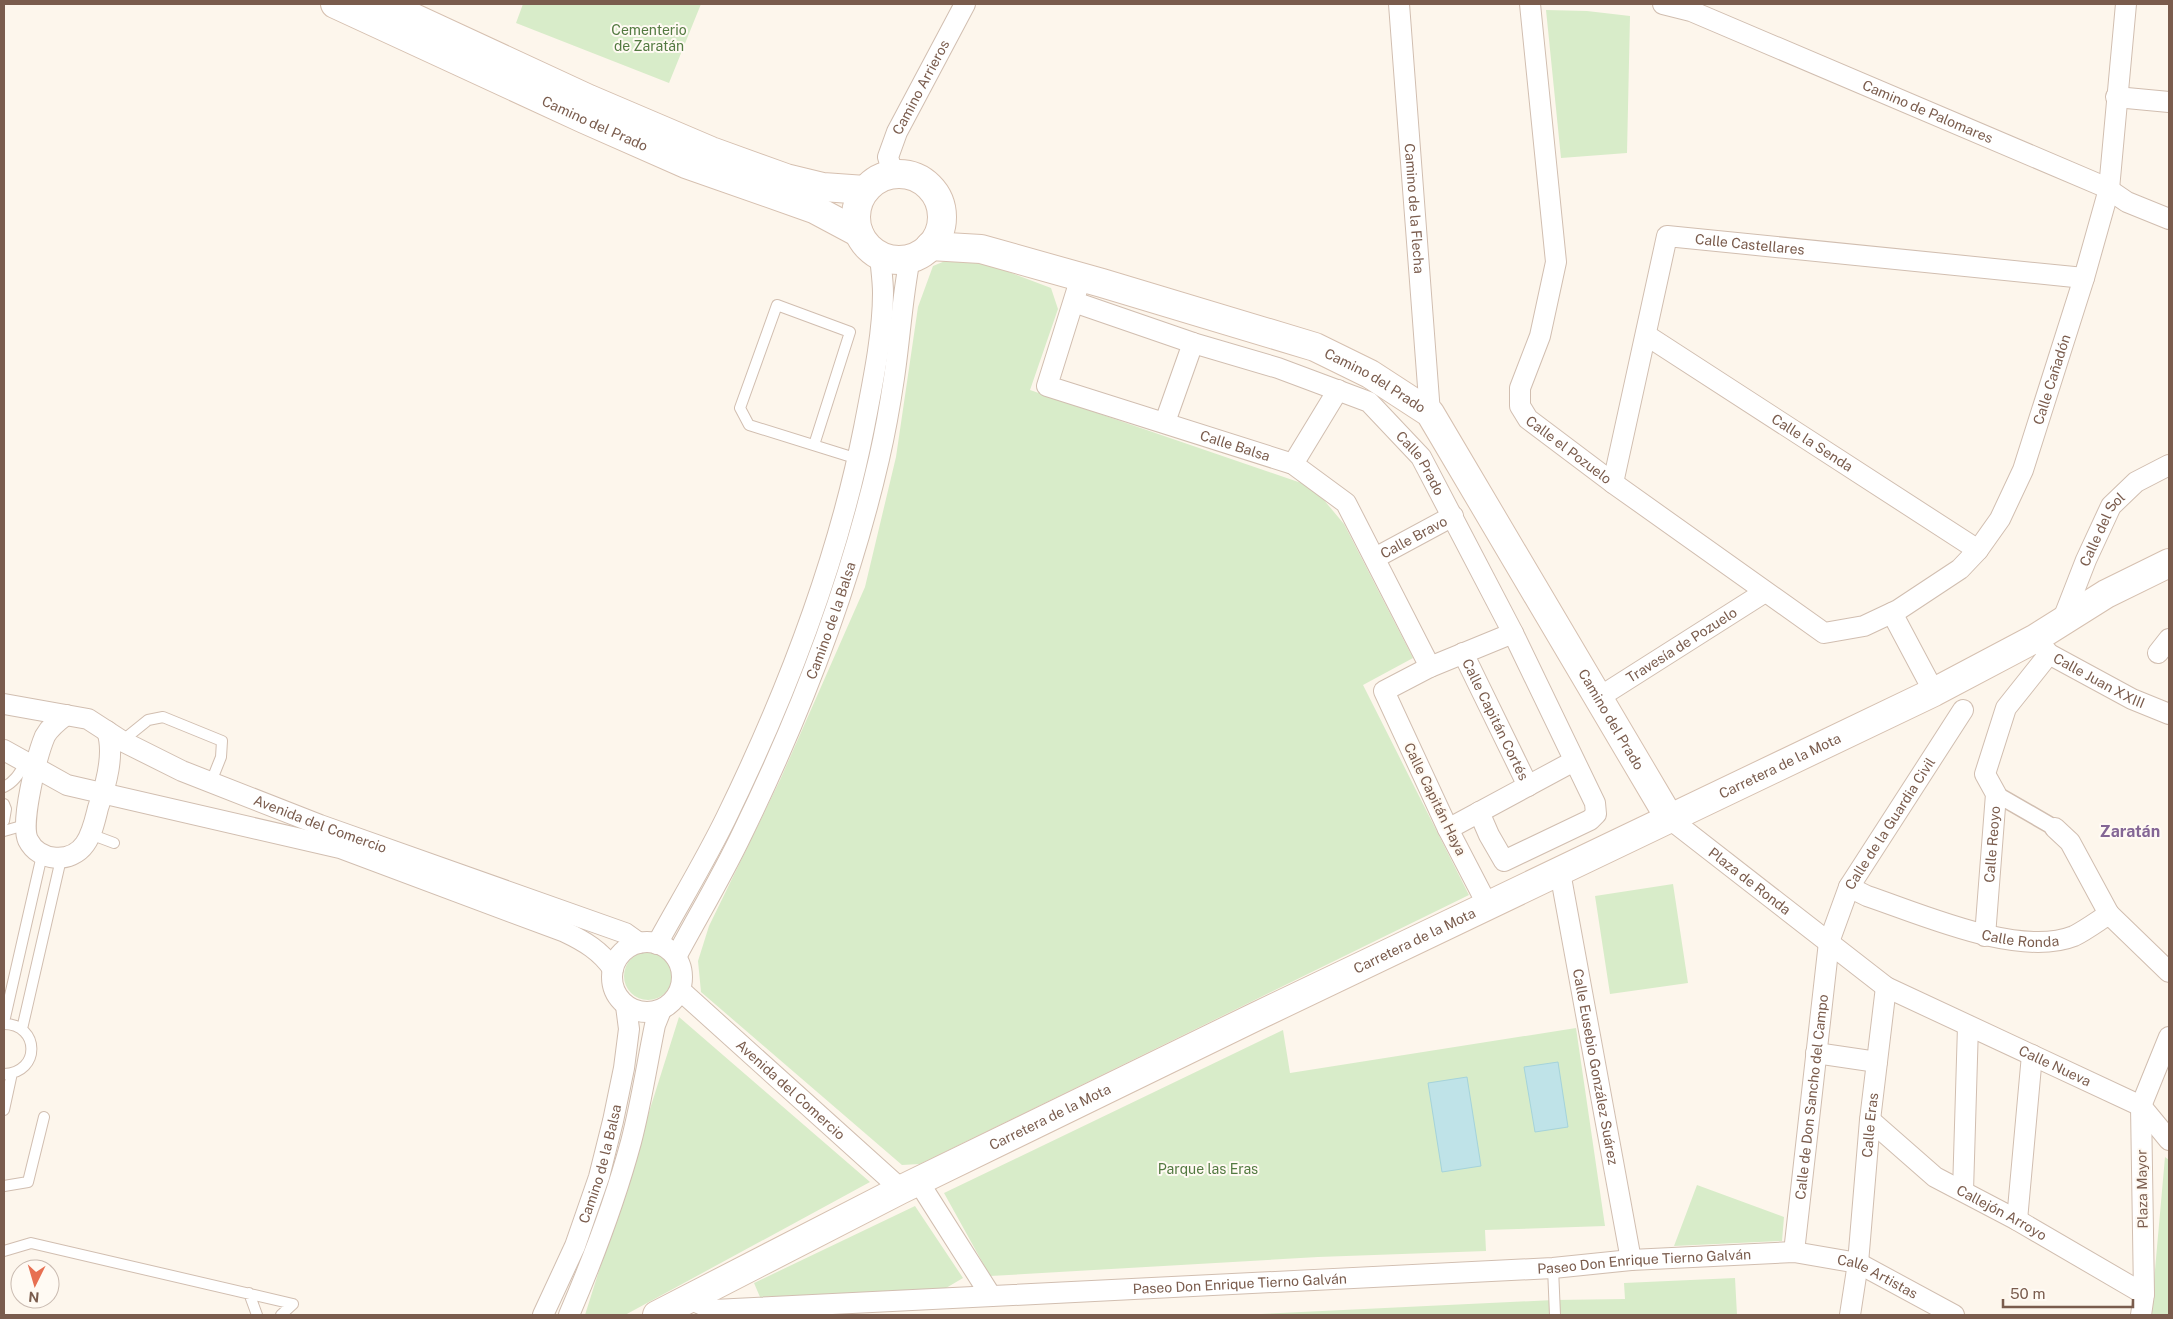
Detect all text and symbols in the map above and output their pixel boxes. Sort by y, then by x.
park label: Cementerio de Zaratán [611,22,687,54]
street label: Camino Arrieros [889,37,952,137]
street label: Camino de Palomares [1860,77,1995,146]
street label: Camino del Prado [539,93,650,154]
street label: Camino de la Flecha [1402,143,1427,274]
street label: Calle Castellares [1694,231,1805,258]
street label: Calle Cañadón [2030,332,2074,427]
street label: Camino del Prado [1322,345,1429,416]
street label: Calle la Senda [1769,411,1856,475]
street label: Calle el Pozuelo [1523,412,1615,487]
street label: Calle Balsa [1198,427,1272,464]
street label: Calle Prado [1393,428,1448,498]
street label: Calle del Sol [2076,489,2128,569]
street label: Calle Bravo [1378,513,1450,562]
street label: Camino de la Balsa [803,560,859,681]
street label: Travesía de Pozuelo [1623,604,1740,686]
street label: Calle Juan XXIII [2051,650,2147,711]
street label: Calle Capitán Cortés [1459,656,1532,783]
street label: Camino del Prado [1575,666,1647,773]
street label: Carretera de la Mota [1716,730,1843,802]
street label: Calle Capitán Haya [1401,740,1469,858]
street label: Calle de la Guardia Civil [1842,755,1938,893]
street label: Avenida del Comercio [251,792,389,856]
street label: Calle Reoyo [1981,805,2003,883]
district label: Zaratán [2100,822,2160,841]
street label: Plaza de Ronda [1706,844,1794,918]
street label: Carretera de la Mota [1351,905,1478,977]
street label: Calle Ronda [1980,926,2060,950]
street label: Calle Eusebio González Suárez [1570,967,1621,1166]
street label: Calle de Don Sancho del Campo [1792,993,1831,1200]
street label: Avenida del Comercio [733,1037,848,1143]
street label: Calle Nueva [2016,1042,2093,1089]
street label: Carretera de la Mota [987,1081,1113,1153]
street label: Calle Eras [1859,1092,1881,1158]
street label: Camino de la Balsa [575,1103,624,1226]
street label: Plaza Mayor [2133,1149,2151,1229]
park label: Parque las Eras [1158,1161,1258,1177]
street label: Callejón Arroyo [1954,1182,2050,1244]
street label: Paseo Don Enrique Tierno Galván [1537,1246,1751,1277]
street label: Calle Artistas [1836,1252,1920,1302]
north arrow [10,1259,60,1309]
street label: Paseo Don Enrique Tierno Galván [1132,1270,1347,1297]
scale bar [2003,1276,2133,1308]
text: 50 m [2010,1285,2045,1302]
text: N [28,1289,40,1305]

